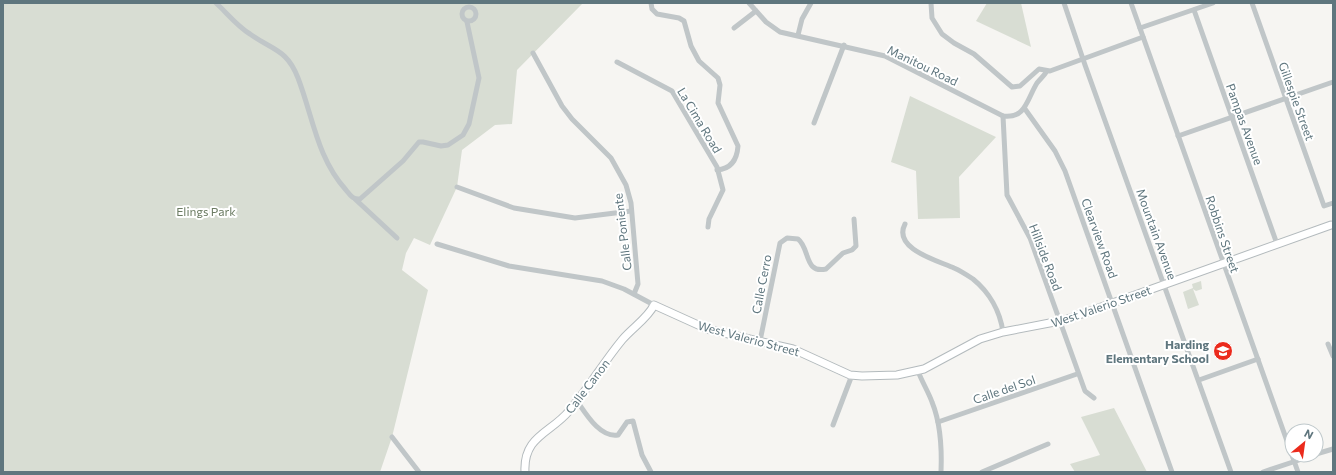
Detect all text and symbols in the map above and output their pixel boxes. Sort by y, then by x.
street label: Manitou Road [885,42,961,88]
street label: Gillespie Street [1276,60,1318,142]
street label: Pampas Avenue [1224,81,1266,167]
street label: La Cima Road [675,85,725,155]
street label: Mountain Avenue [1134,187,1180,281]
street label: Calle Poniente [610,192,634,272]
street label: Robbins Street [1203,194,1243,274]
street label: Clearview Road [1079,196,1121,280]
park label: Elings Park [176,204,236,218]
street label: Hillside Road [1027,222,1065,292]
street label: Calle Cerro [748,253,774,315]
street label: West Valerio Street [1049,282,1153,330]
street label: West Valerio Street [697,318,802,358]
place label: Harding Elementary School [1106,337,1209,365]
school or university icon: Harding Elementary School [1212,340,1234,362]
street label: Calle Canon [562,356,612,416]
street label: Calle del Sol [971,372,1037,406]
north arrow [1284,423,1324,463]
text: N [1302,426,1316,442]

